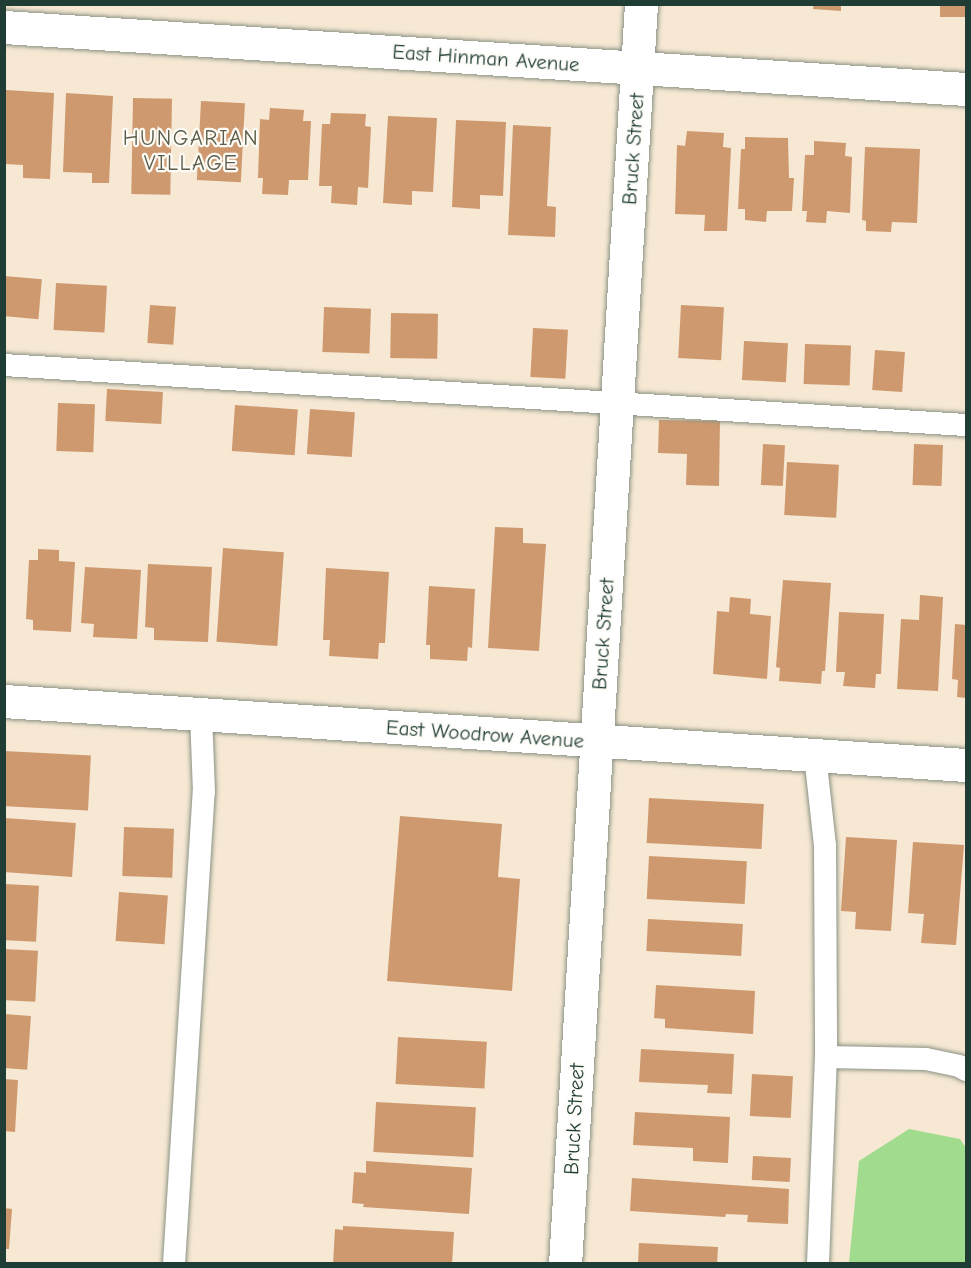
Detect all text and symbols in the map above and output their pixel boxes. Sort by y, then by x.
street label: East Hinman Avenue [392,39,580,77]
street label: Bruck Street [617,92,649,206]
district label: HUNGARIAN VILLAGE [123,125,259,176]
street label: Bruck Street [587,577,619,691]
street label: East Woodrow Avenue [385,715,585,753]
street label: Bruck Street [558,1062,590,1176]

